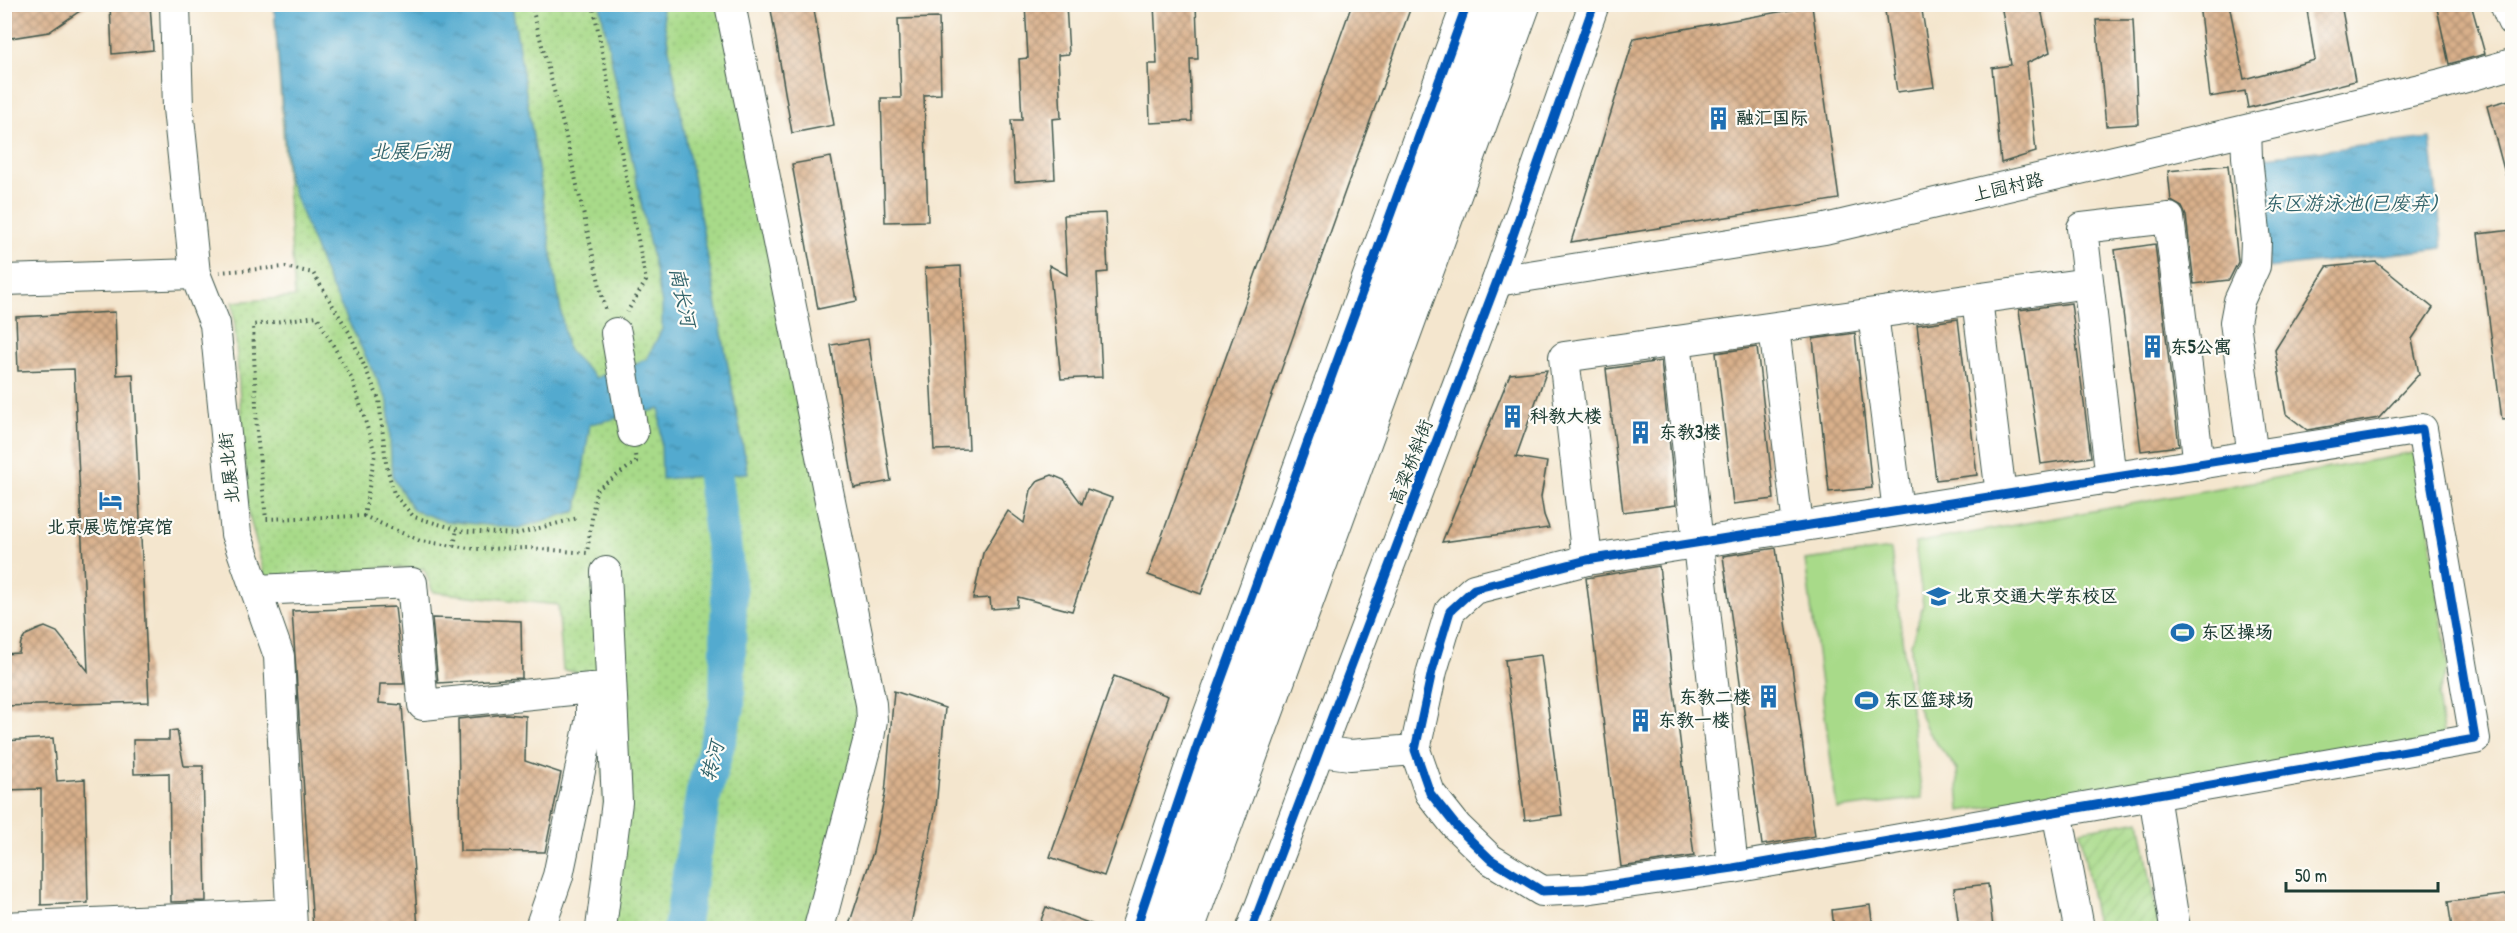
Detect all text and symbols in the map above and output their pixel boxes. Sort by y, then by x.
building icon: 融汇国际 [1705,105,1731,131]
place label: 融汇国际 [1736,105,1808,130]
water label: 北展后湖 [370,137,452,164]
street label: 上园村路 [1970,166,2046,207]
water label: 东区游泳池(已废弃) [2263,189,2439,216]
water label: 南长河 [664,265,704,332]
building icon: 东5公寓 [2139,334,2165,360]
place label: 东5公寓 [2170,334,2232,359]
building icon: 科教大楼 [1499,403,1525,429]
place label: 科教大楼 [1530,403,1602,428]
street label: 高梁桥斜街 [1383,415,1438,508]
building icon: 东教3楼 [1628,419,1654,445]
place label: 东教3楼 [1659,419,1721,444]
street label: 北展北街 [212,431,245,505]
hotel icon: 北京展览馆宾馆 [97,488,123,514]
place label: 北京展览馆宾馆 [47,514,173,539]
school or university icon: 北京交通大学东校区 [1925,583,1951,609]
place label: 北京交通大学东校区 [1956,583,2118,608]
sports icon: 东区操场 [2170,619,2196,645]
place label: 东区操场 [2201,619,2273,644]
place label: 东教二楼 [1679,684,1751,709]
building icon: 东教二楼 [1756,684,1782,710]
sports icon: 东区篮球场 [1853,687,1879,713]
place label: 东区篮球场 [1884,687,1974,712]
building icon: 东教一楼 [1627,707,1653,733]
place label: 东教一楼 [1658,707,1730,732]
water label: 转河 [693,735,731,784]
scale bar [2286,855,2438,893]
text: 50 m [2295,863,2327,888]

